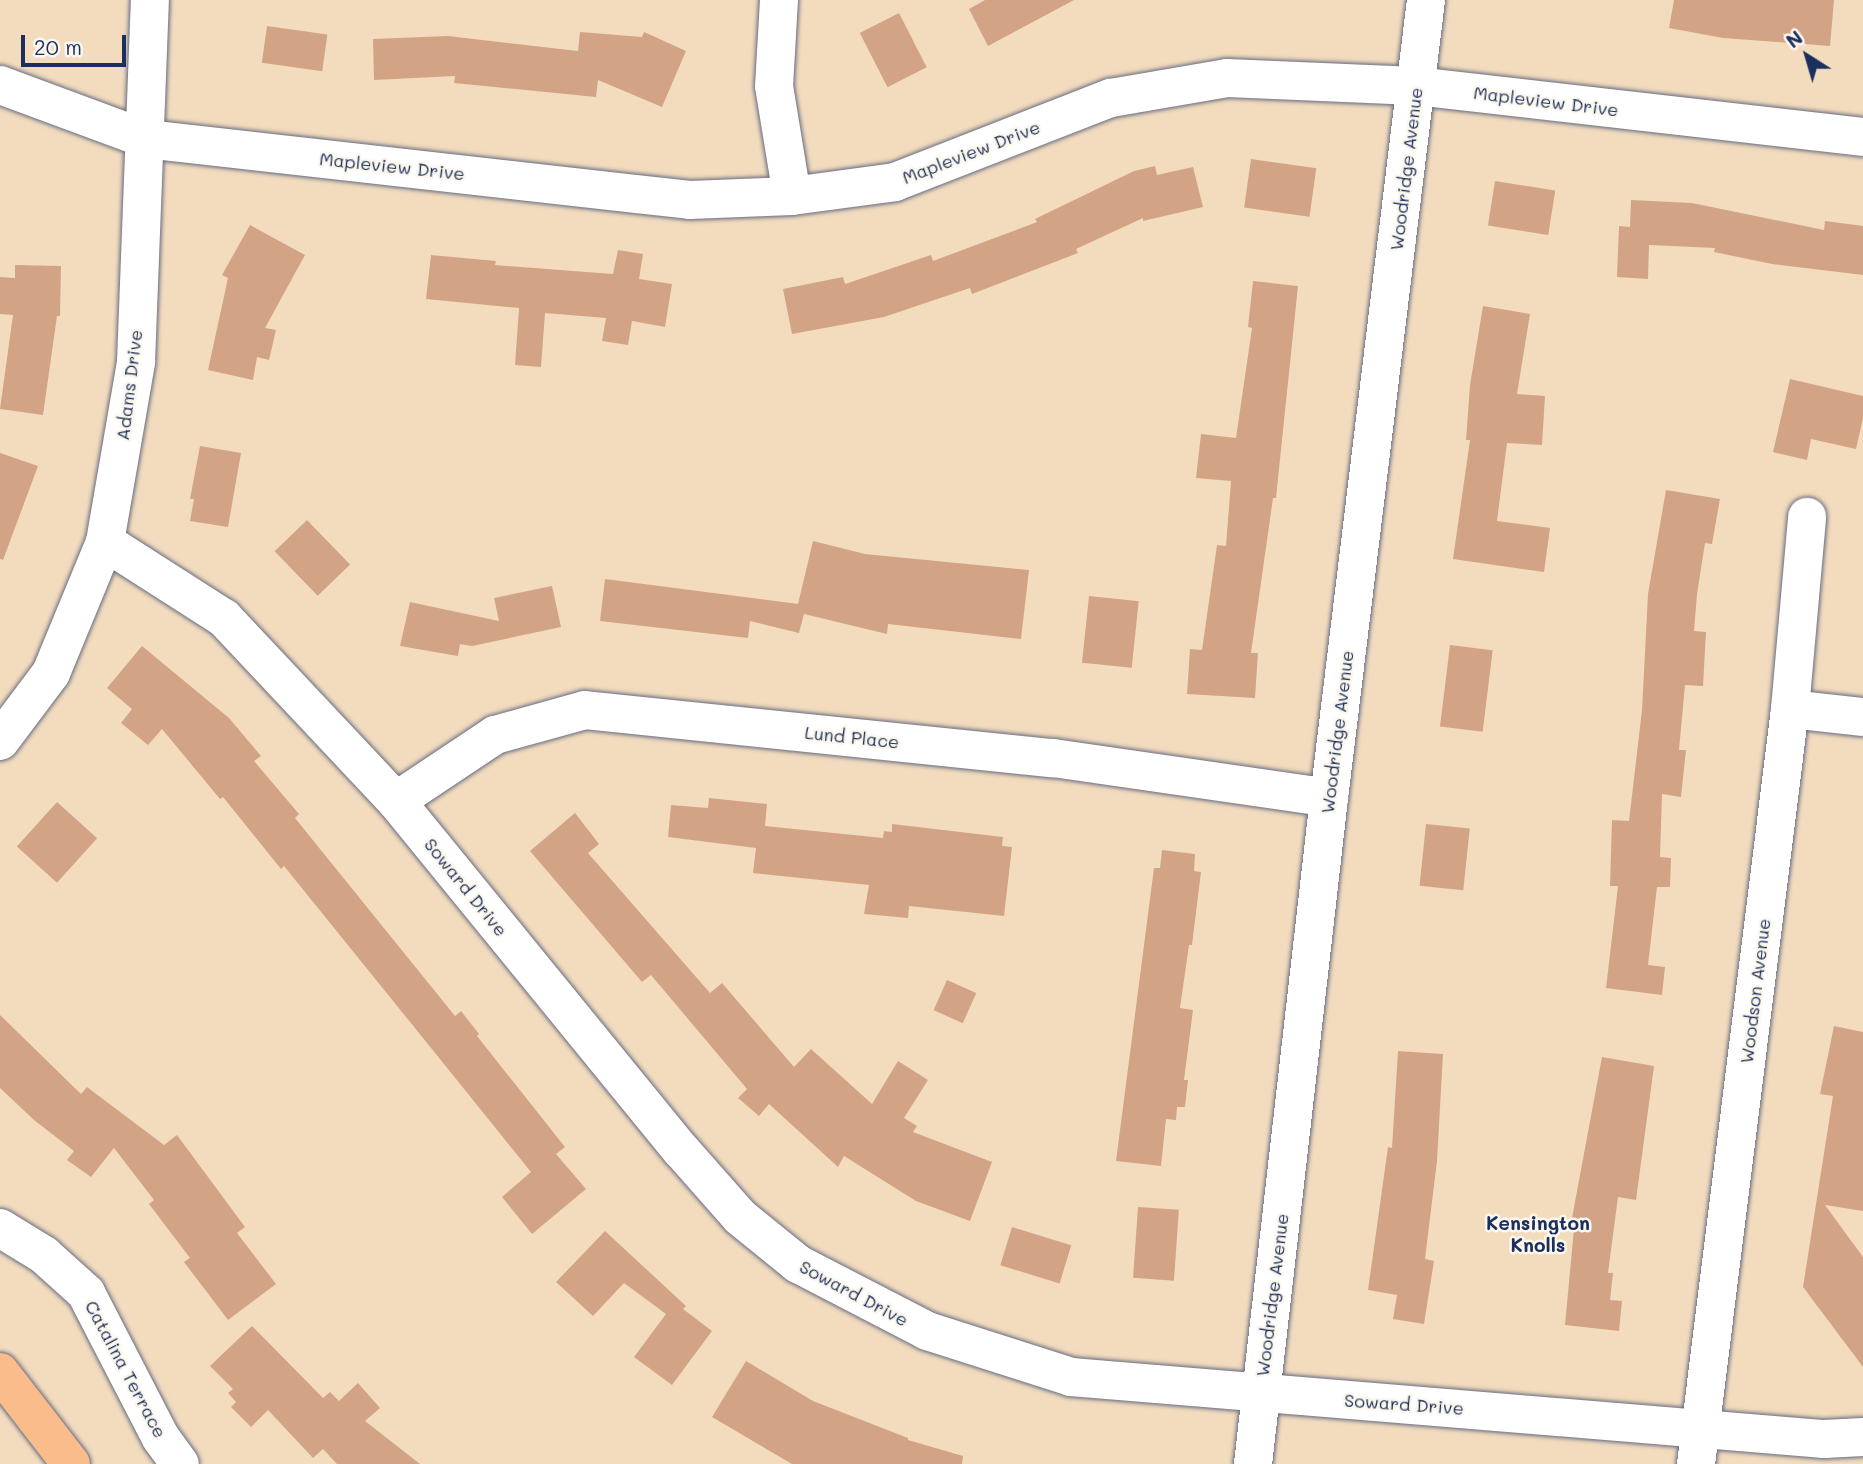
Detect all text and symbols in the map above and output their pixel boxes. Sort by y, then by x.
scale bar [24,21,130,65]
north arrow [1772,21,1842,91]
text: N [1781,25,1807,53]
text: 20 m [34,33,82,60]
street label: Mapleview Drive [1472,81,1620,121]
street label: Woodridge Avenue [1385,86,1427,252]
street label: Mapleview Drive [899,116,1043,188]
street label: Mapleview Drive [318,148,466,184]
street label: Adams Drive [111,328,147,442]
street label: Woodridge Avenue [1316,649,1358,815]
street label: Lund Place [804,721,900,753]
street label: Soward Drive [420,834,512,940]
street label: Woodson Avenue [1735,917,1775,1065]
street label: Woodridge Avenue [1251,1212,1293,1378]
district label: Kensington Knolls [1486,1212,1590,1256]
street label: Soward Drive [796,1255,912,1331]
street label: Catalina Terrace [81,1297,171,1441]
street label: Soward Drive [1344,1389,1464,1419]

